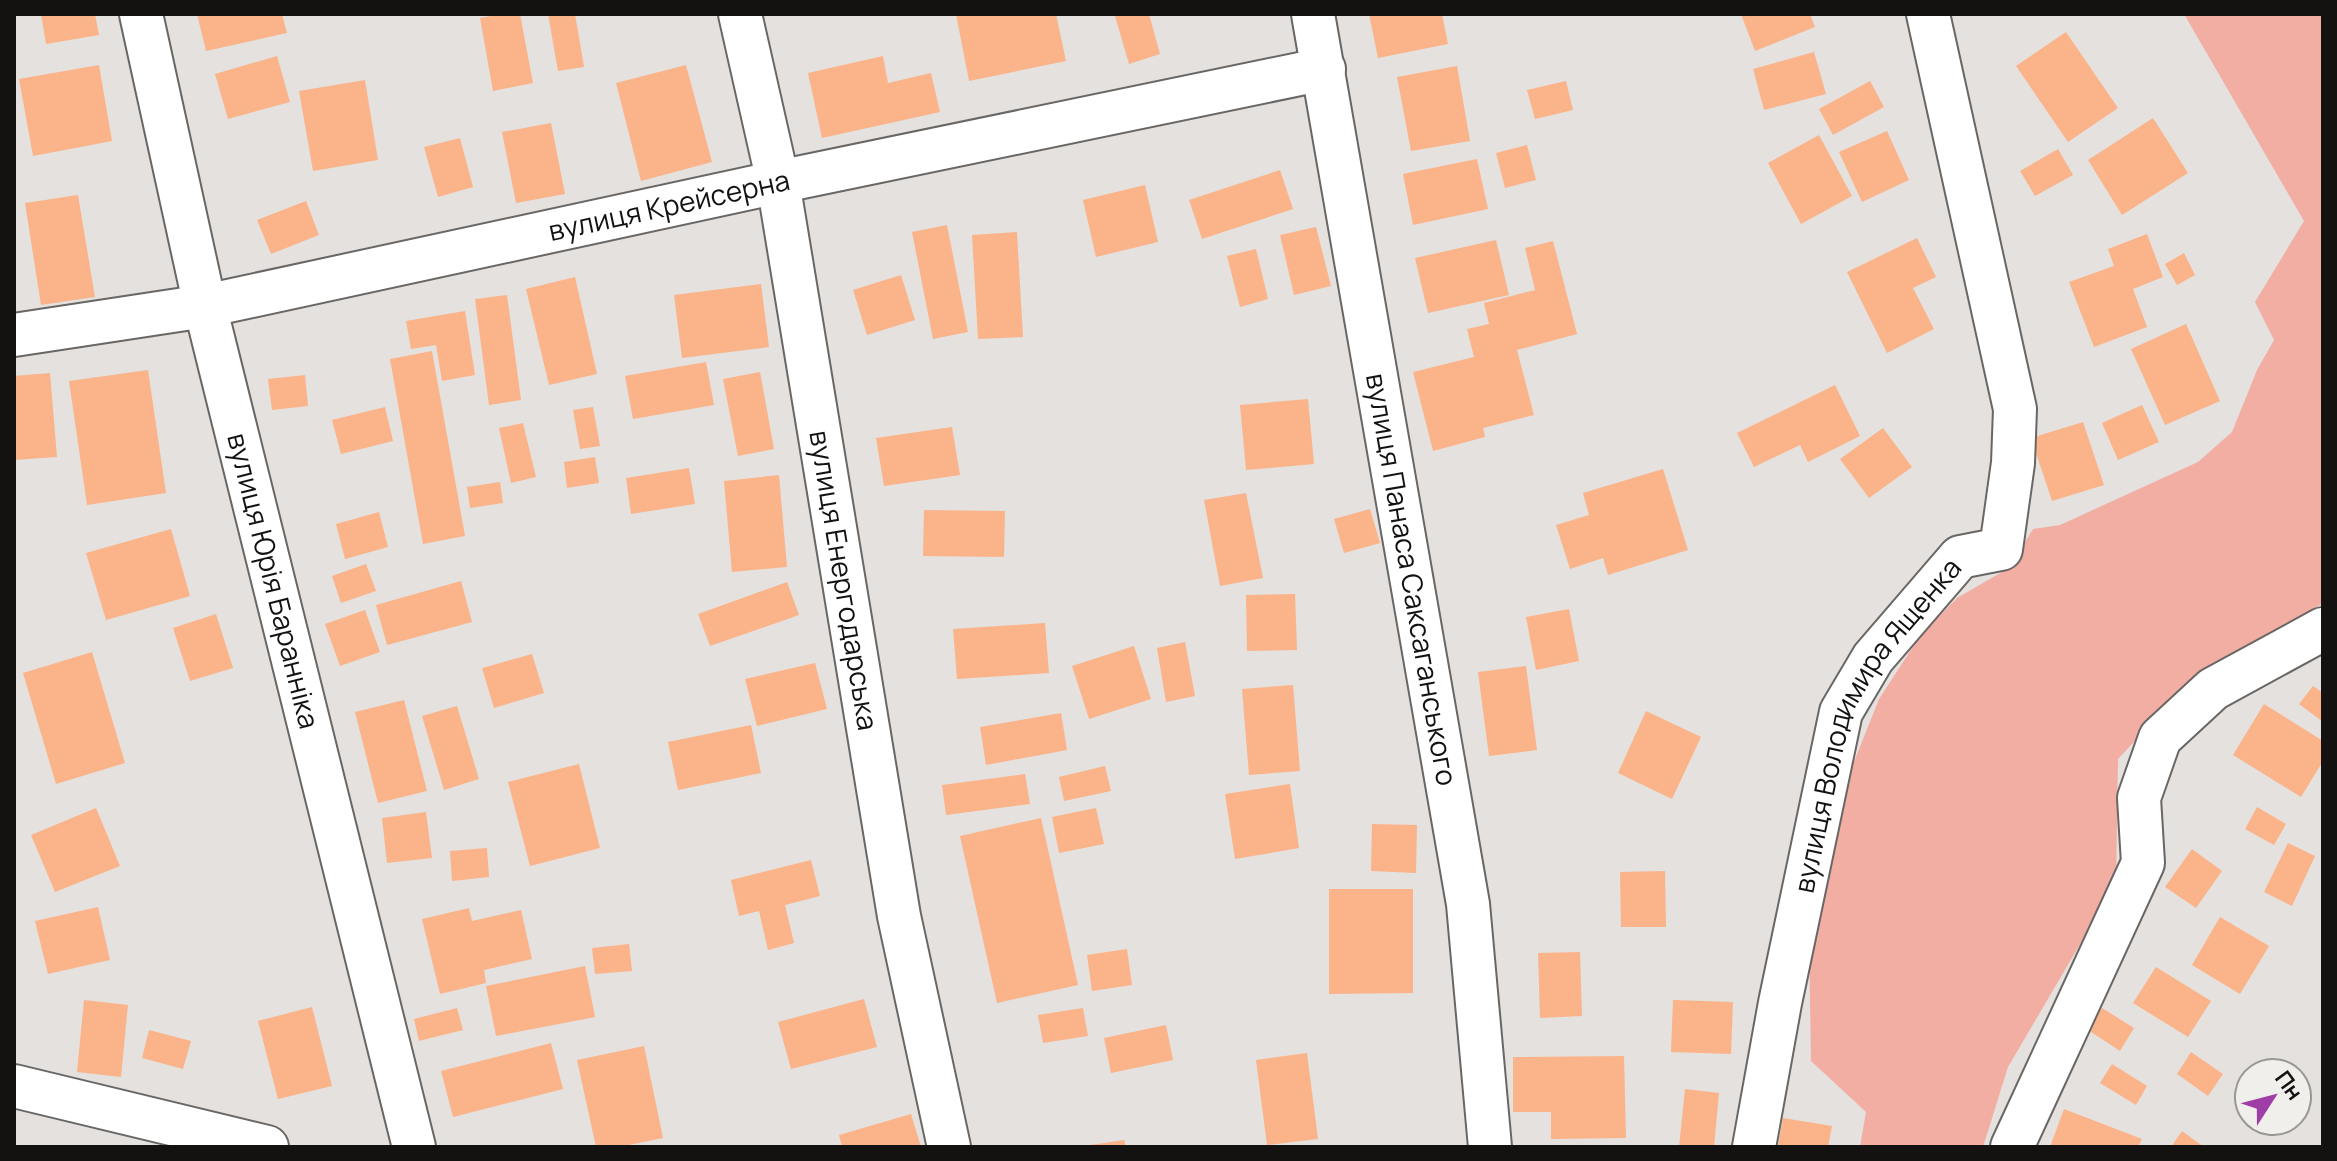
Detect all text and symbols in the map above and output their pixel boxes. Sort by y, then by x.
street label: вулиця Крейсерна [545,160,793,249]
street label: вулиця Панаса Саксаганського [1358,370,1467,789]
street label: вулиця Енергодарська [801,427,888,733]
street label: вулиця Юрія Баранніка [219,429,329,732]
street label: вулиця Володимира Ященка [1784,549,1969,896]
north arrow [2233,1057,2313,1137]
text: Пн [2268,1064,2310,1106]

